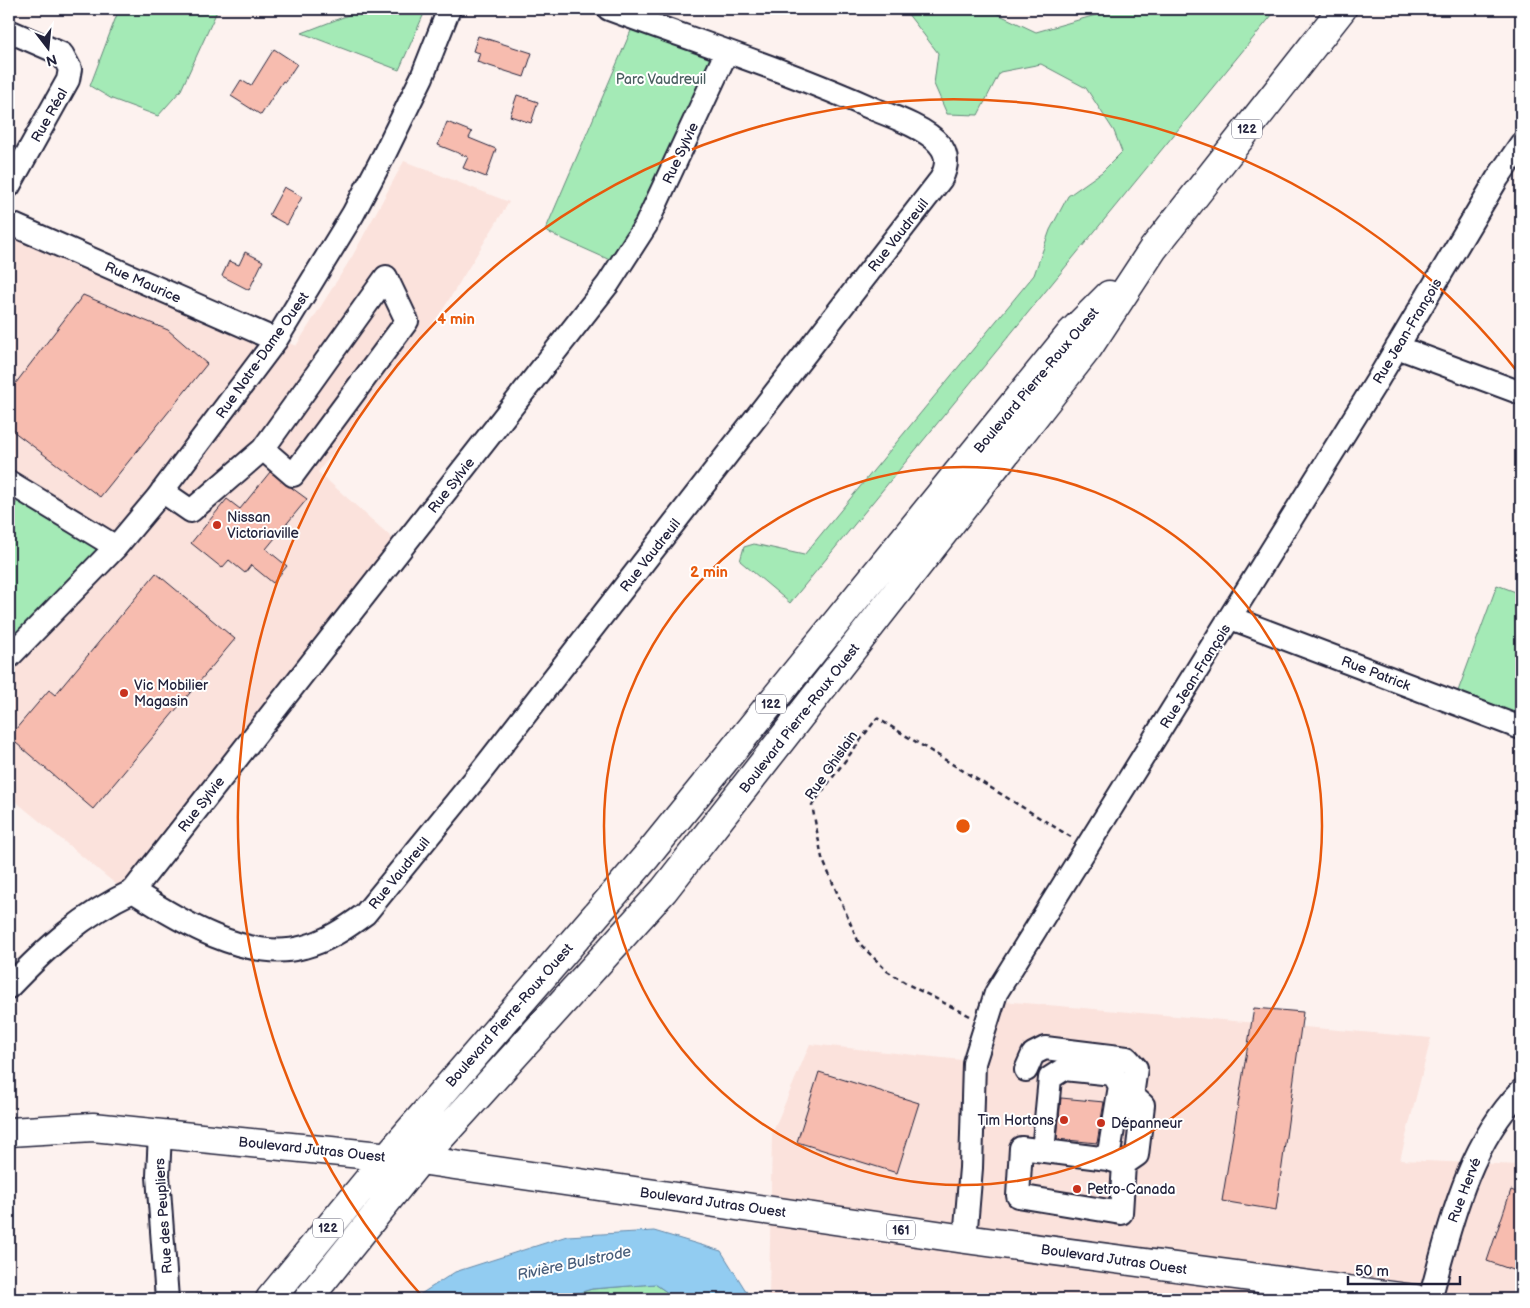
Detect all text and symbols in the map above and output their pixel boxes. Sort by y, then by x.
north arrow [22,22,72,72]
text: N [44,50,59,70]
park label: Parc Vaudreuil [616,71,706,88]
street label: Rue Réal [28,85,71,145]
street label: Rue Sylvie [659,120,702,187]
road number: 122 [1232,120,1262,138]
street label: Rue Vaudreuil [865,195,932,275]
street label: Rue Maurice [102,258,184,307]
street label: Rue Jean-François [1369,275,1446,387]
street label: Rue Notre-Dame Ouest [212,288,313,422]
street label: Boulevard Pierre-Roux Ouest [970,303,1103,457]
text: 4 min [437,310,475,329]
street label: Rue Sylvie [424,454,478,516]
place label: Nissan Victoriaville [227,509,299,542]
street label: Rue Vaudreuil [617,515,684,595]
marker: Nissan Victoriaville [211,519,223,531]
text: 2 min [690,563,728,582]
street label: Rue Jean-François [1156,621,1234,732]
street label: Boulevard Pierre-Roux Ouest [736,640,863,796]
street label: Rue Patrick [1339,652,1413,695]
place label: Vic Mobilier Magasin [134,677,209,710]
marker: Vic Mobilier Magasin [118,687,130,699]
road number: 122 [756,694,786,714]
street label: Rue Ghislain [801,727,861,803]
street label: Rue Sylvie [174,773,228,835]
centre of rings [954,817,972,835]
street label: Rue Vaudreuil [365,834,434,913]
street label: Boulevard Pierre-Roux Ouest [442,939,577,1091]
place label: Tim Hortons [977,1112,1054,1129]
marker: Tim Hortons [1058,1114,1070,1126]
place label: Dépanneur [1111,1115,1183,1132]
marker: Dépanneur [1095,1117,1107,1129]
street label: Boulevard Jutras Ouest [238,1133,387,1166]
street label: Rue Hervé [1444,1155,1485,1225]
street label: Rue des Peupliers [151,1157,176,1274]
place label: Petro-Canada [1087,1181,1175,1198]
marker: Petro-Canada [1071,1183,1083,1195]
street label: Boulevard Jutras Ouest [639,1184,788,1221]
road number: 122 [313,1218,343,1238]
road number: 161 [887,1220,915,1240]
street label: Boulevard Jutras Ouest [1040,1241,1189,1278]
water label: Rivière Bulstrode [515,1242,633,1285]
scale bar [1348,1253,1460,1285]
text: 50 m [1355,1262,1389,1281]

